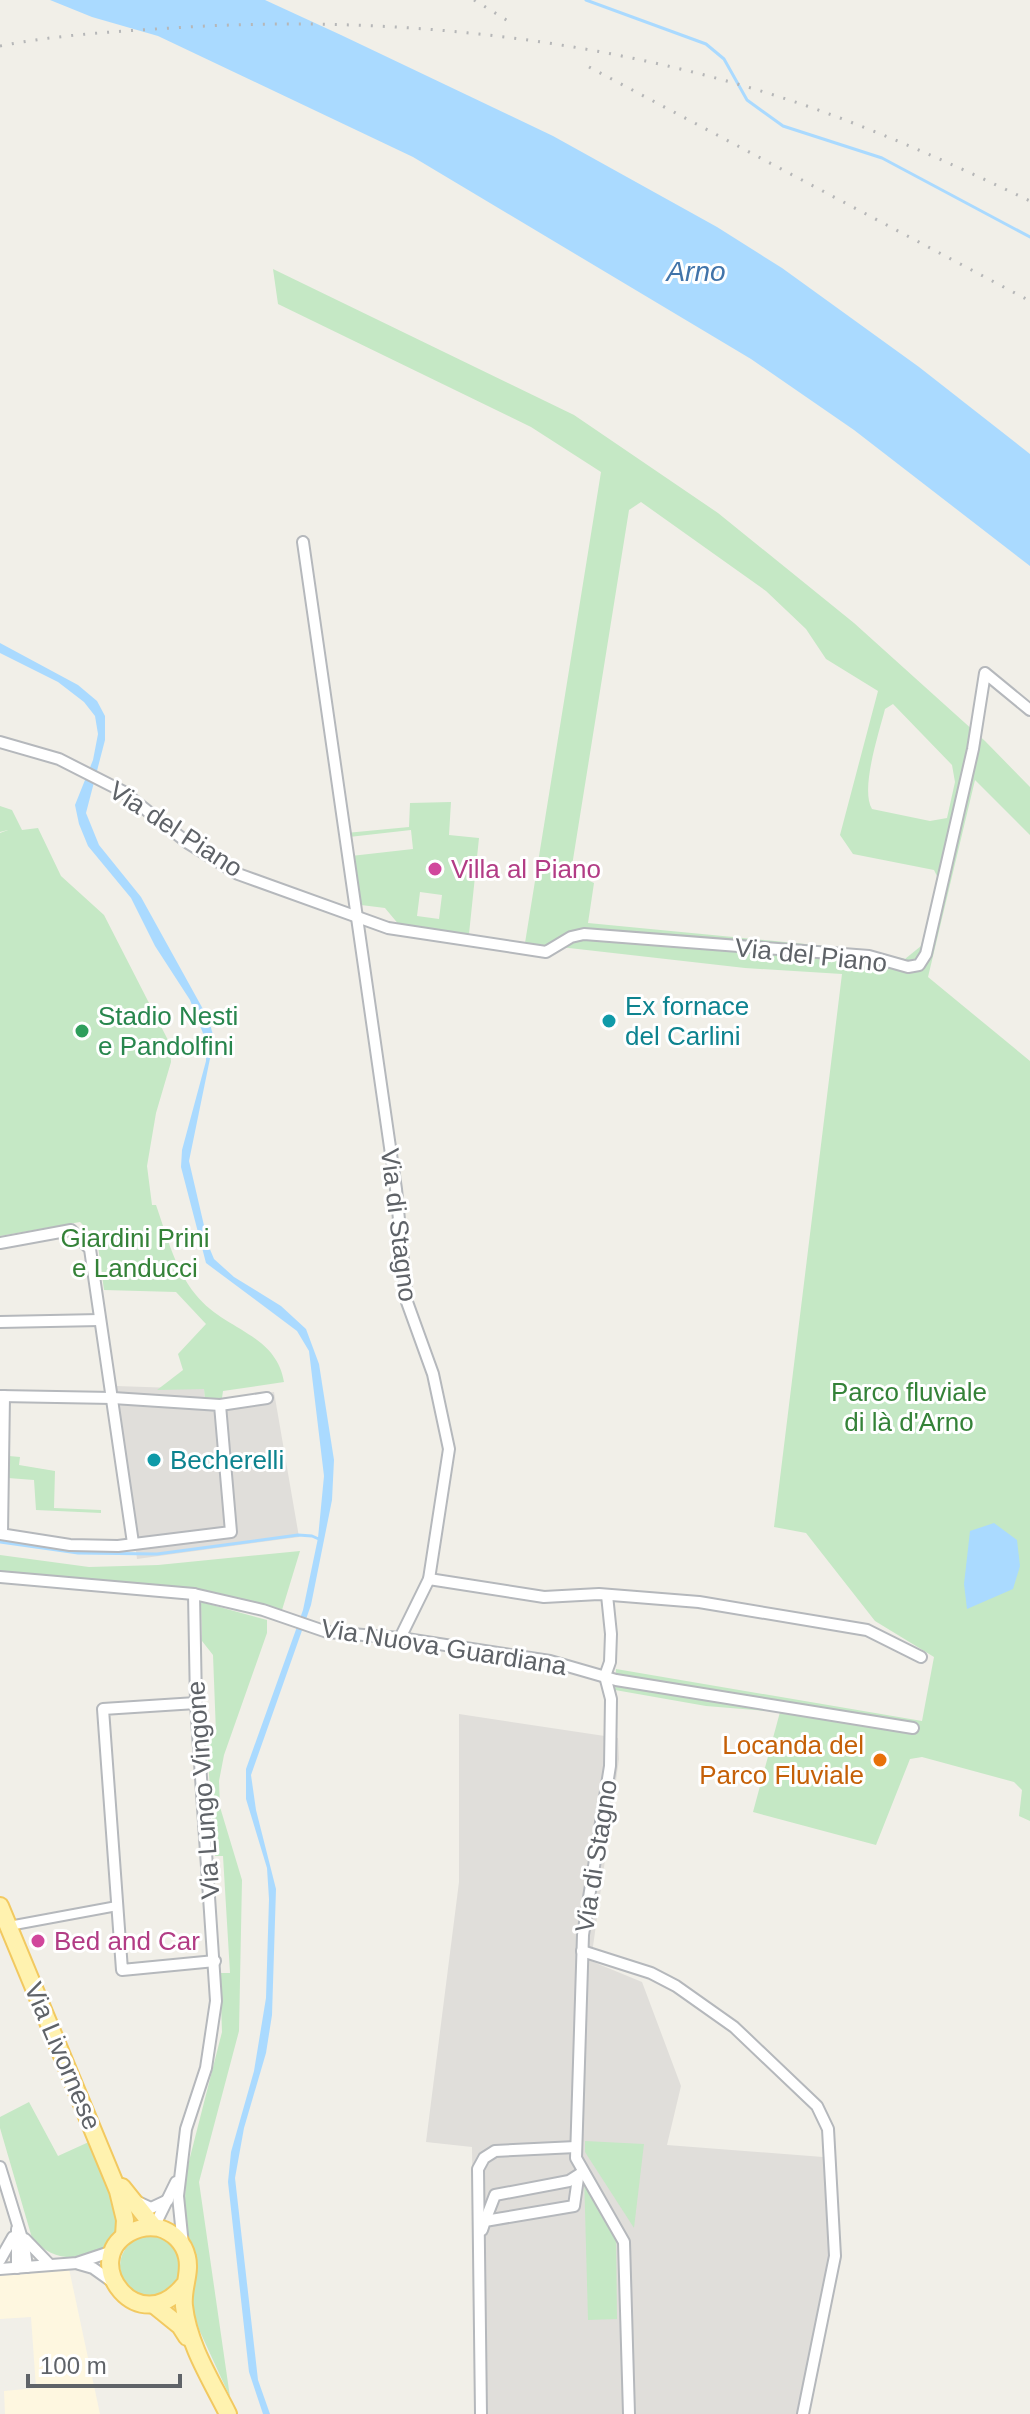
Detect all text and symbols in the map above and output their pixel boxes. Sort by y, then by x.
water label: Arno [664,256,726,287]
street label: Via del Piano [104,775,248,883]
place label: Villa al Piano [451,854,601,884]
marker: Villa al Piano [426,860,444,878]
street label: Via del Piano [733,932,889,978]
place label: Ex fornace del Carlini [625,991,749,1051]
place label: Stadio Nesti e Pandolfini [98,1001,238,1061]
marker: Ex fornace del Carlini [600,1012,618,1030]
marker: Stadio Nesti e Pandolfini [73,1022,91,1040]
street label: Via di Stagno [375,1147,423,1303]
park label: Giardini Prini e Landucci [61,1223,209,1283]
park label: Parco fluviale di là d'Arno [831,1377,987,1437]
place label: Becherelli [170,1445,284,1475]
marker: Becherelli [145,1451,163,1469]
street label: Via Nuova Guardiana [319,1613,569,1681]
street label: Via Lungo Vingone [180,1680,226,1900]
place label: Locanda del Parco Fluviale [699,1730,864,1790]
marker: Locanda del Parco Fluviale [871,1751,889,1769]
street label: Via di Stagno [569,1778,623,1934]
place label: Bed and Car [54,1926,200,1956]
marker: Bed and Car [29,1932,47,1950]
street label: Via Livornese [19,1978,107,2134]
scale bar [28,2338,180,2388]
text: 100 m [40,2352,107,2379]

